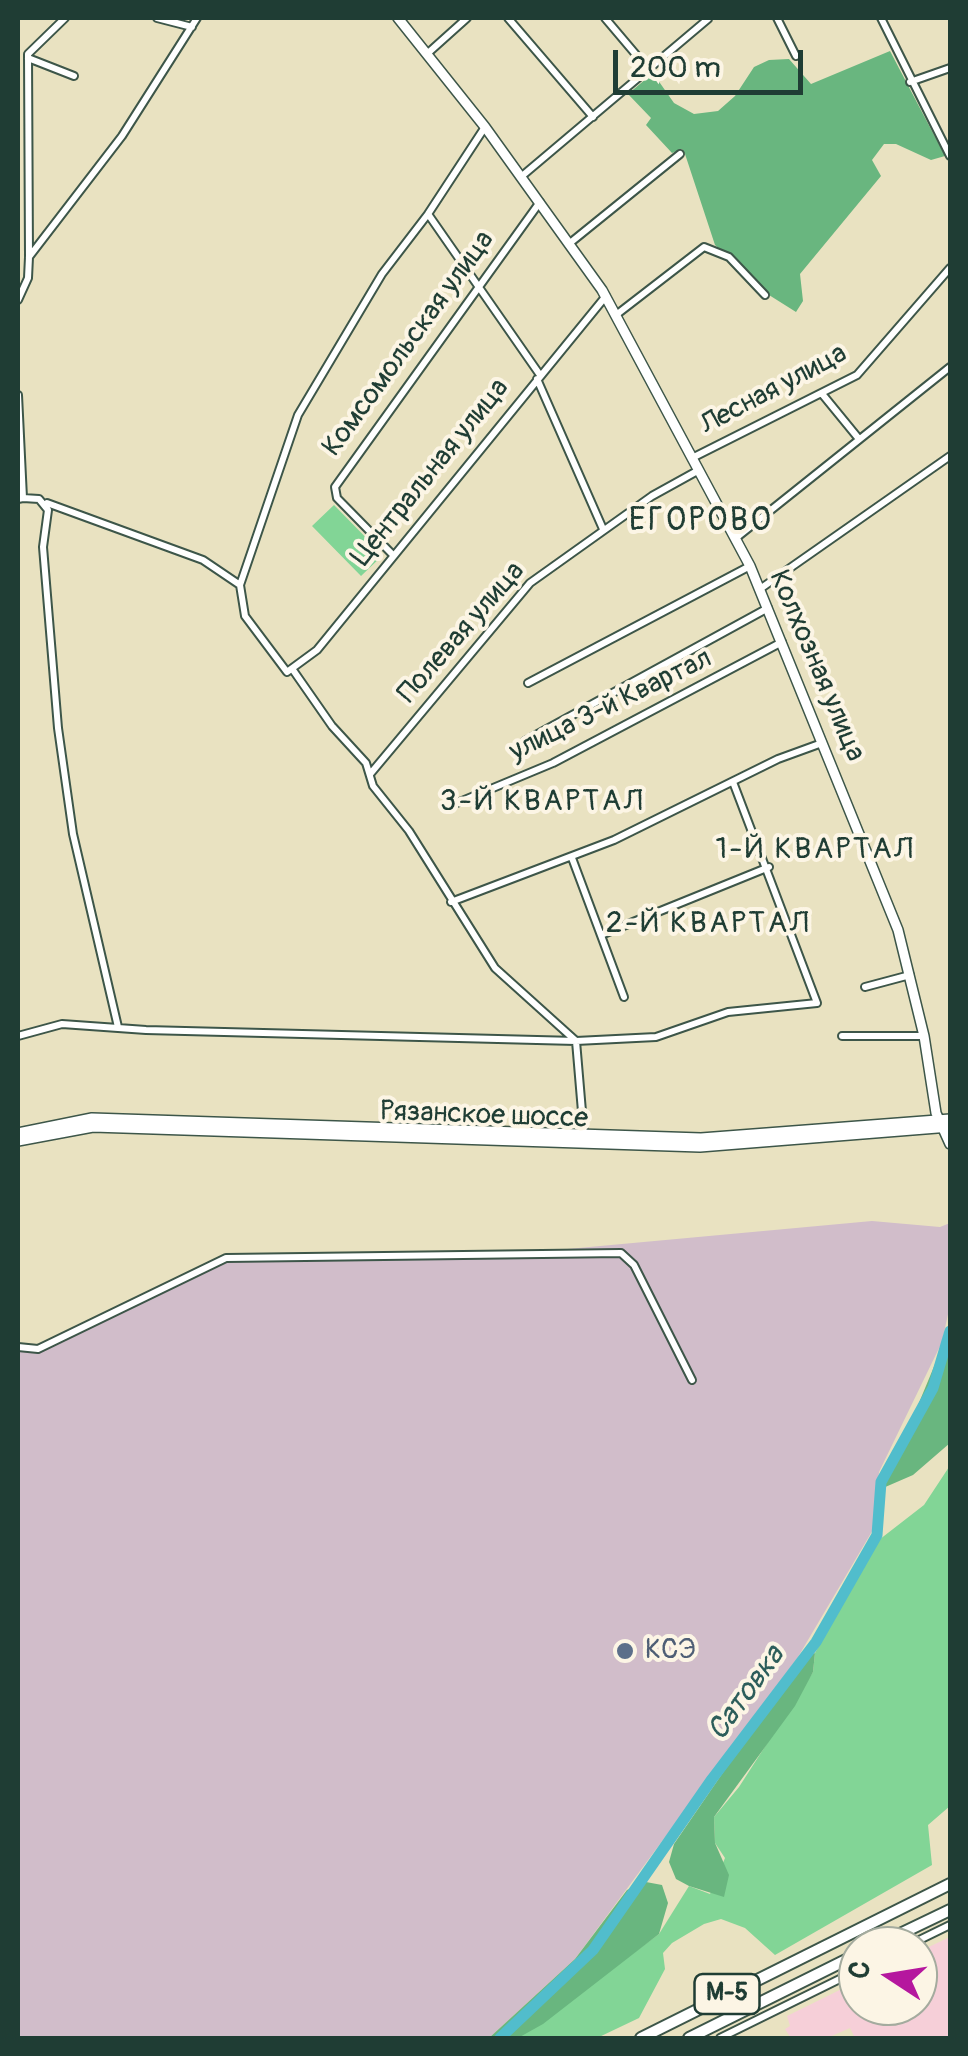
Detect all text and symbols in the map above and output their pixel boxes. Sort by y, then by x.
scale bar [618,30,808,92]
text: 200 m [630,49,721,86]
street label: Комсомольская улица [316,225,502,463]
street label: Лесная улица [695,337,853,443]
street label: Центральная улица [345,372,517,574]
district label: ЕГОРОВО [629,503,773,541]
street label: Полевая улица [392,556,532,710]
street label: Колхозная улица [761,565,871,767]
street label: улица 3-й Квартал [504,643,718,769]
district label: 3-Й КВАРТАЛ [440,784,644,820]
district label: 1-Й КВАРТАЛ [715,832,915,868]
district label: 2-Й КВАРТАЛ [606,906,810,942]
street label: Рязанское шоссе [379,1096,589,1136]
place label: КСЭ [645,1634,695,1668]
marker: КСЭ [614,1640,636,1662]
water label: Сатовка [701,1640,793,1748]
north arrow [838,1926,938,2026]
text: С [841,1958,879,1982]
road number: М-5 [694,1974,760,2014]

